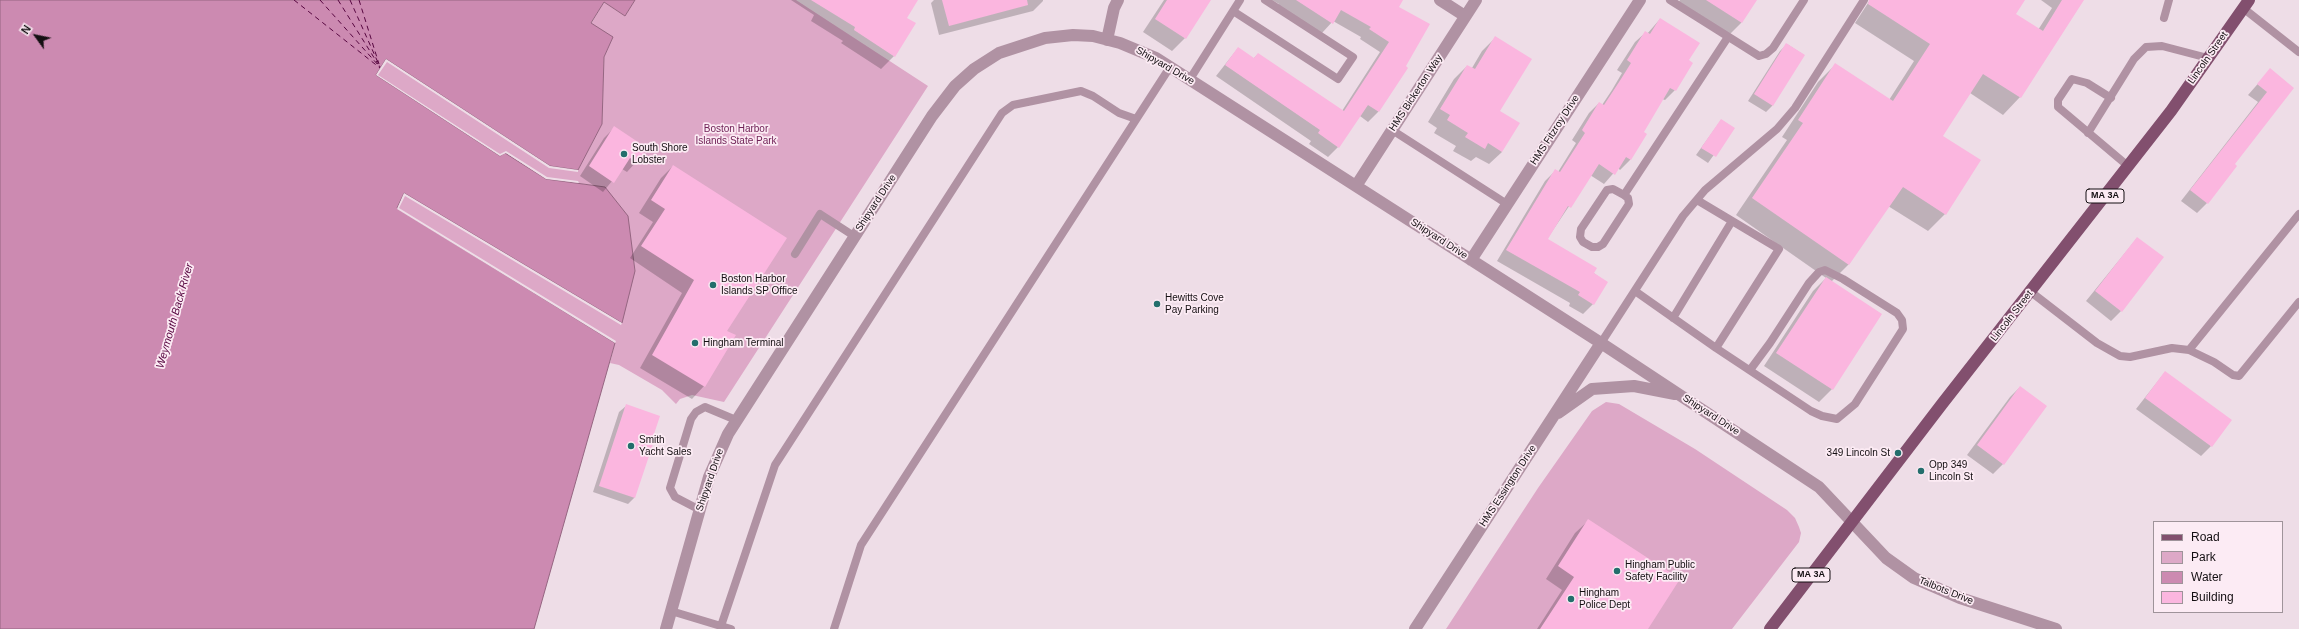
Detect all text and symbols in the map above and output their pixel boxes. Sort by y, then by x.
north arrow [16,16,56,56]
text: N [19,23,33,36]
street label: Lincoln Street [2186,30,2230,86]
street label: Shipyard Drive [1134,44,1196,88]
street label: HMS Bickerton Way [1387,52,1445,134]
street label: HMS Fitzroy Drive [1528,93,1582,167]
park label: Boston Harbor Islands State Park [695,123,777,146]
place label: South Shore Lobster [632,142,688,166]
marker: South Shore Lobster [619,149,629,159]
street label: Shipyard Drive [853,172,899,234]
road number: MA 3A [2086,189,2124,203]
street label: Shipyard Drive [1408,216,1470,262]
water label: Weymouth Back River [154,262,196,370]
place label: Boston Harbor Islands SP Office [721,273,798,296]
marker: Boston Harbor Islands SP Office [708,280,718,290]
street label: Lincoln Street [1988,288,2036,344]
place label: Hewitts Cove Pay Parking [1165,292,1224,316]
marker: Hewitts Cove Pay Parking [1152,299,1162,309]
place label: Hingham Terminal [703,337,784,349]
marker: Hingham Terminal [690,338,700,348]
street label: Shipyard Drive [1680,392,1742,438]
place label: Smith Yacht Sales [639,434,692,458]
marker: Smith Yacht Sales [626,441,636,451]
street label: HMS Essington Drive [1477,443,1539,529]
street label: Shipyard Drive [694,447,726,513]
place label: 349 Lincoln St [1827,447,1890,459]
marker: 349 Lincoln St [1893,448,1903,458]
place label: Opp 349 Lincoln St [1929,459,1973,482]
marker: Opp 349 Lincoln St [1916,466,1926,476]
legend [2153,521,2283,613]
text: Road [2191,530,2220,544]
text: Park [2191,550,2216,564]
place label: Hingham Public Safety Facility [1625,559,1695,582]
marker: Hingham Public Safety Facility [1612,566,1622,576]
road number: MA 3A [1792,568,1830,582]
text: Water [2191,570,2223,584]
street label: Talbots Drive [1917,575,1975,607]
place label: Hingham Police Dept [1579,587,1630,610]
text: Building [2191,590,2234,604]
marker: Hingham Police Dept [1566,594,1576,604]

